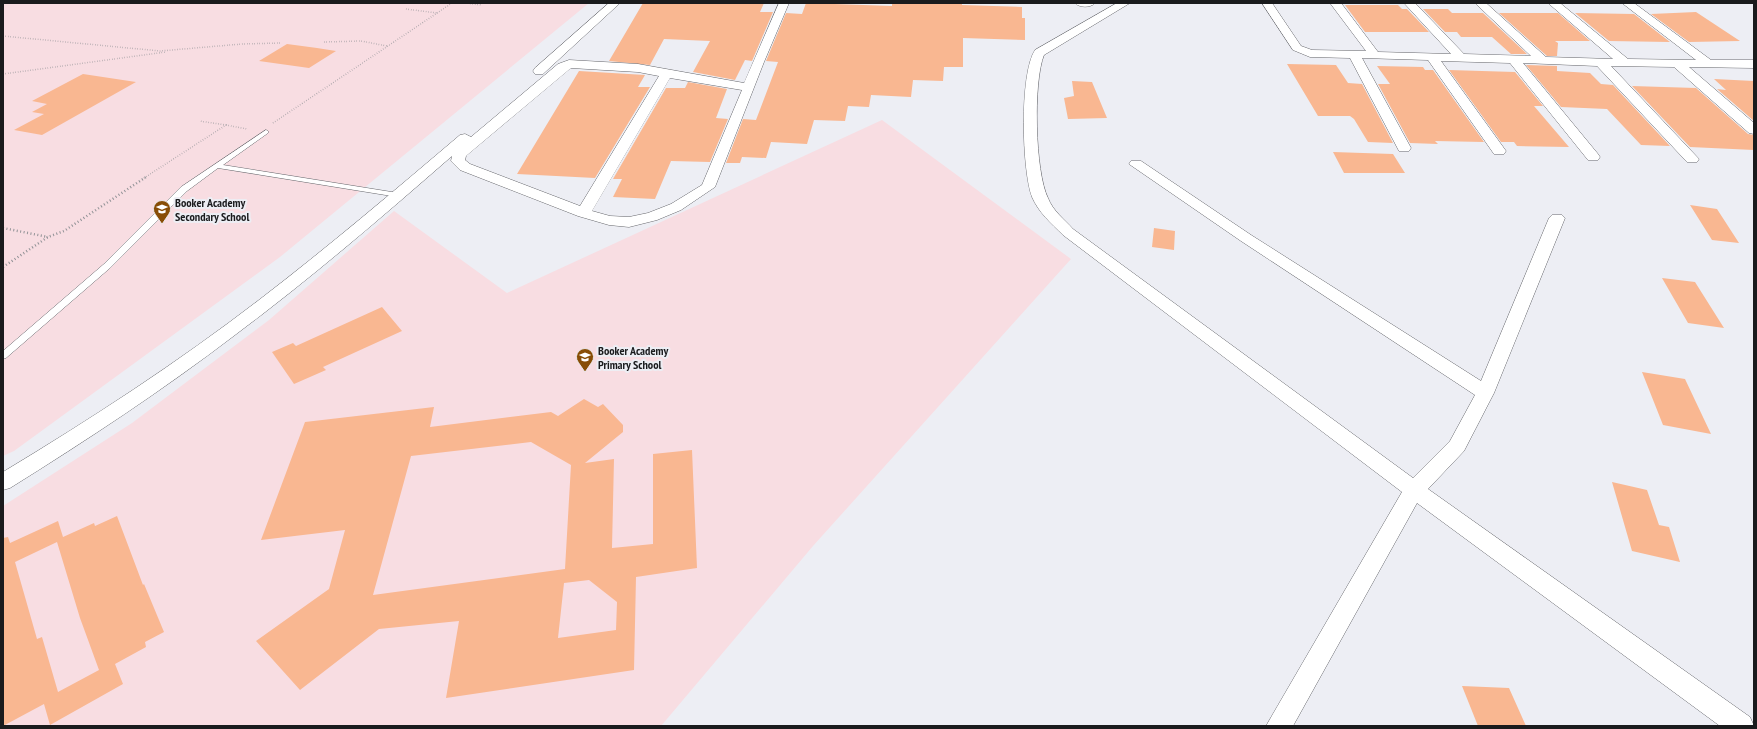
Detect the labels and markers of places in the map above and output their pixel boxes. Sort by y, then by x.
place label: Booker Academy Secondary School [175,195,249,224]
school or university icon: Booker Academy Secondary School [152,199,172,224]
place label: Booker Academy Primary School [598,343,668,372]
school or university icon: Booker Academy Primary School [575,347,595,372]

